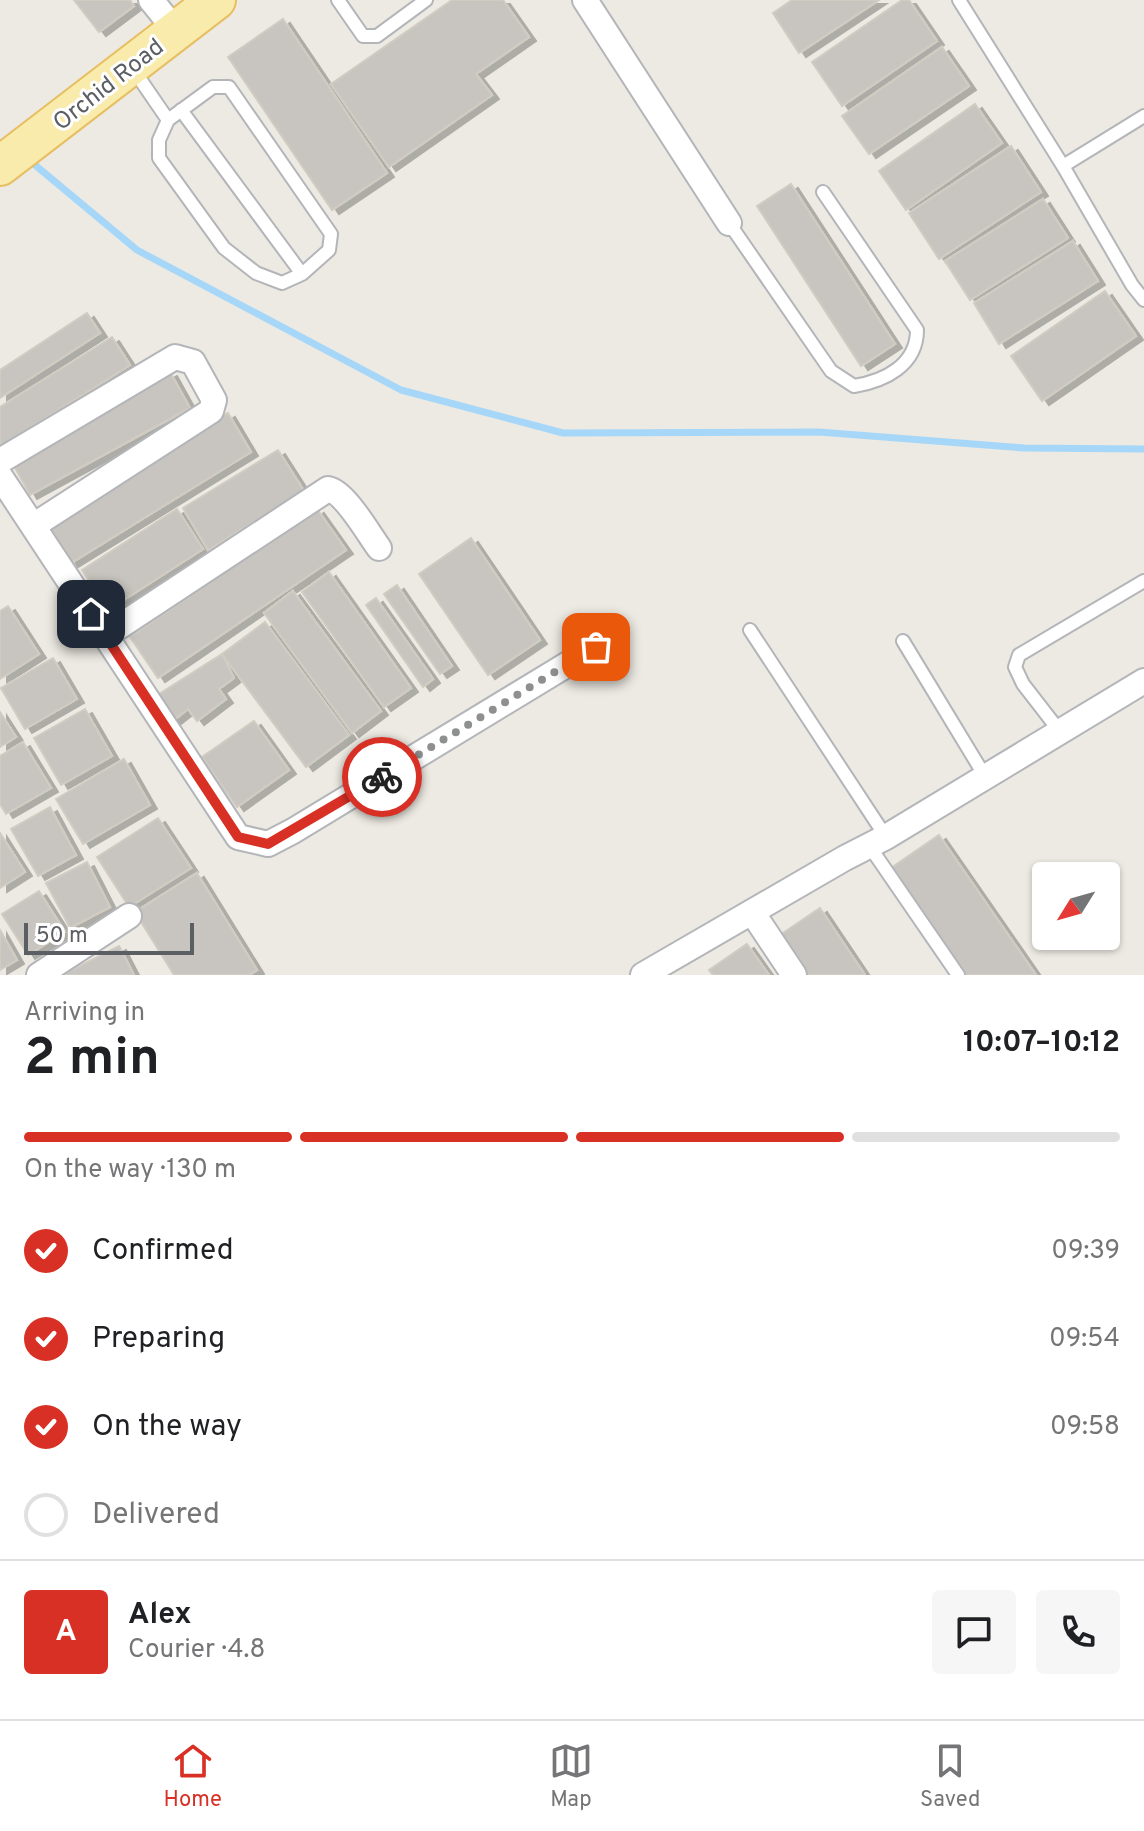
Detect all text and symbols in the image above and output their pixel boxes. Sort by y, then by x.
street label: Orchid Road [48,33,171,138]
pin [57,580,125,648]
icon: home [69,592,113,636]
pin [562,613,630,681]
icon: bag [574,625,618,669]
courier [342,737,422,817]
icon: bike [360,755,404,799]
north arrow [1032,862,1120,950]
map controls [1032,862,1120,950]
scale bar [24,919,194,955]
text: 50 m [36,923,88,950]
text: Arriving in [24,997,145,1030]
text: 10:07–10:12 [963,1025,1120,1062]
text: 2 min [24,1027,160,1093]
text: On the way · 130 m [24,1154,236,1187]
icon: check [24,1229,68,1273]
text: Confirmed [92,1233,234,1270]
text: 09:39 [1051,1235,1120,1268]
icon: check [24,1317,68,1361]
text: Preparing [92,1321,225,1358]
text: 09:54 [1049,1323,1120,1356]
icon: check [24,1405,68,1449]
text: On the way [92,1409,242,1446]
text: 09:58 [1050,1411,1120,1444]
text: Delivered [92,1497,220,1534]
button: chat [932,1590,1016,1674]
button: phone [1036,1590,1120,1674]
text: Alex [128,1597,192,1634]
text: A [55,1614,77,1651]
text: Courier · 4.8 [128,1634,265,1667]
tab: Home [164,1739,222,1814]
tab: Map [549,1739,593,1814]
tab: Saved [920,1739,980,1814]

